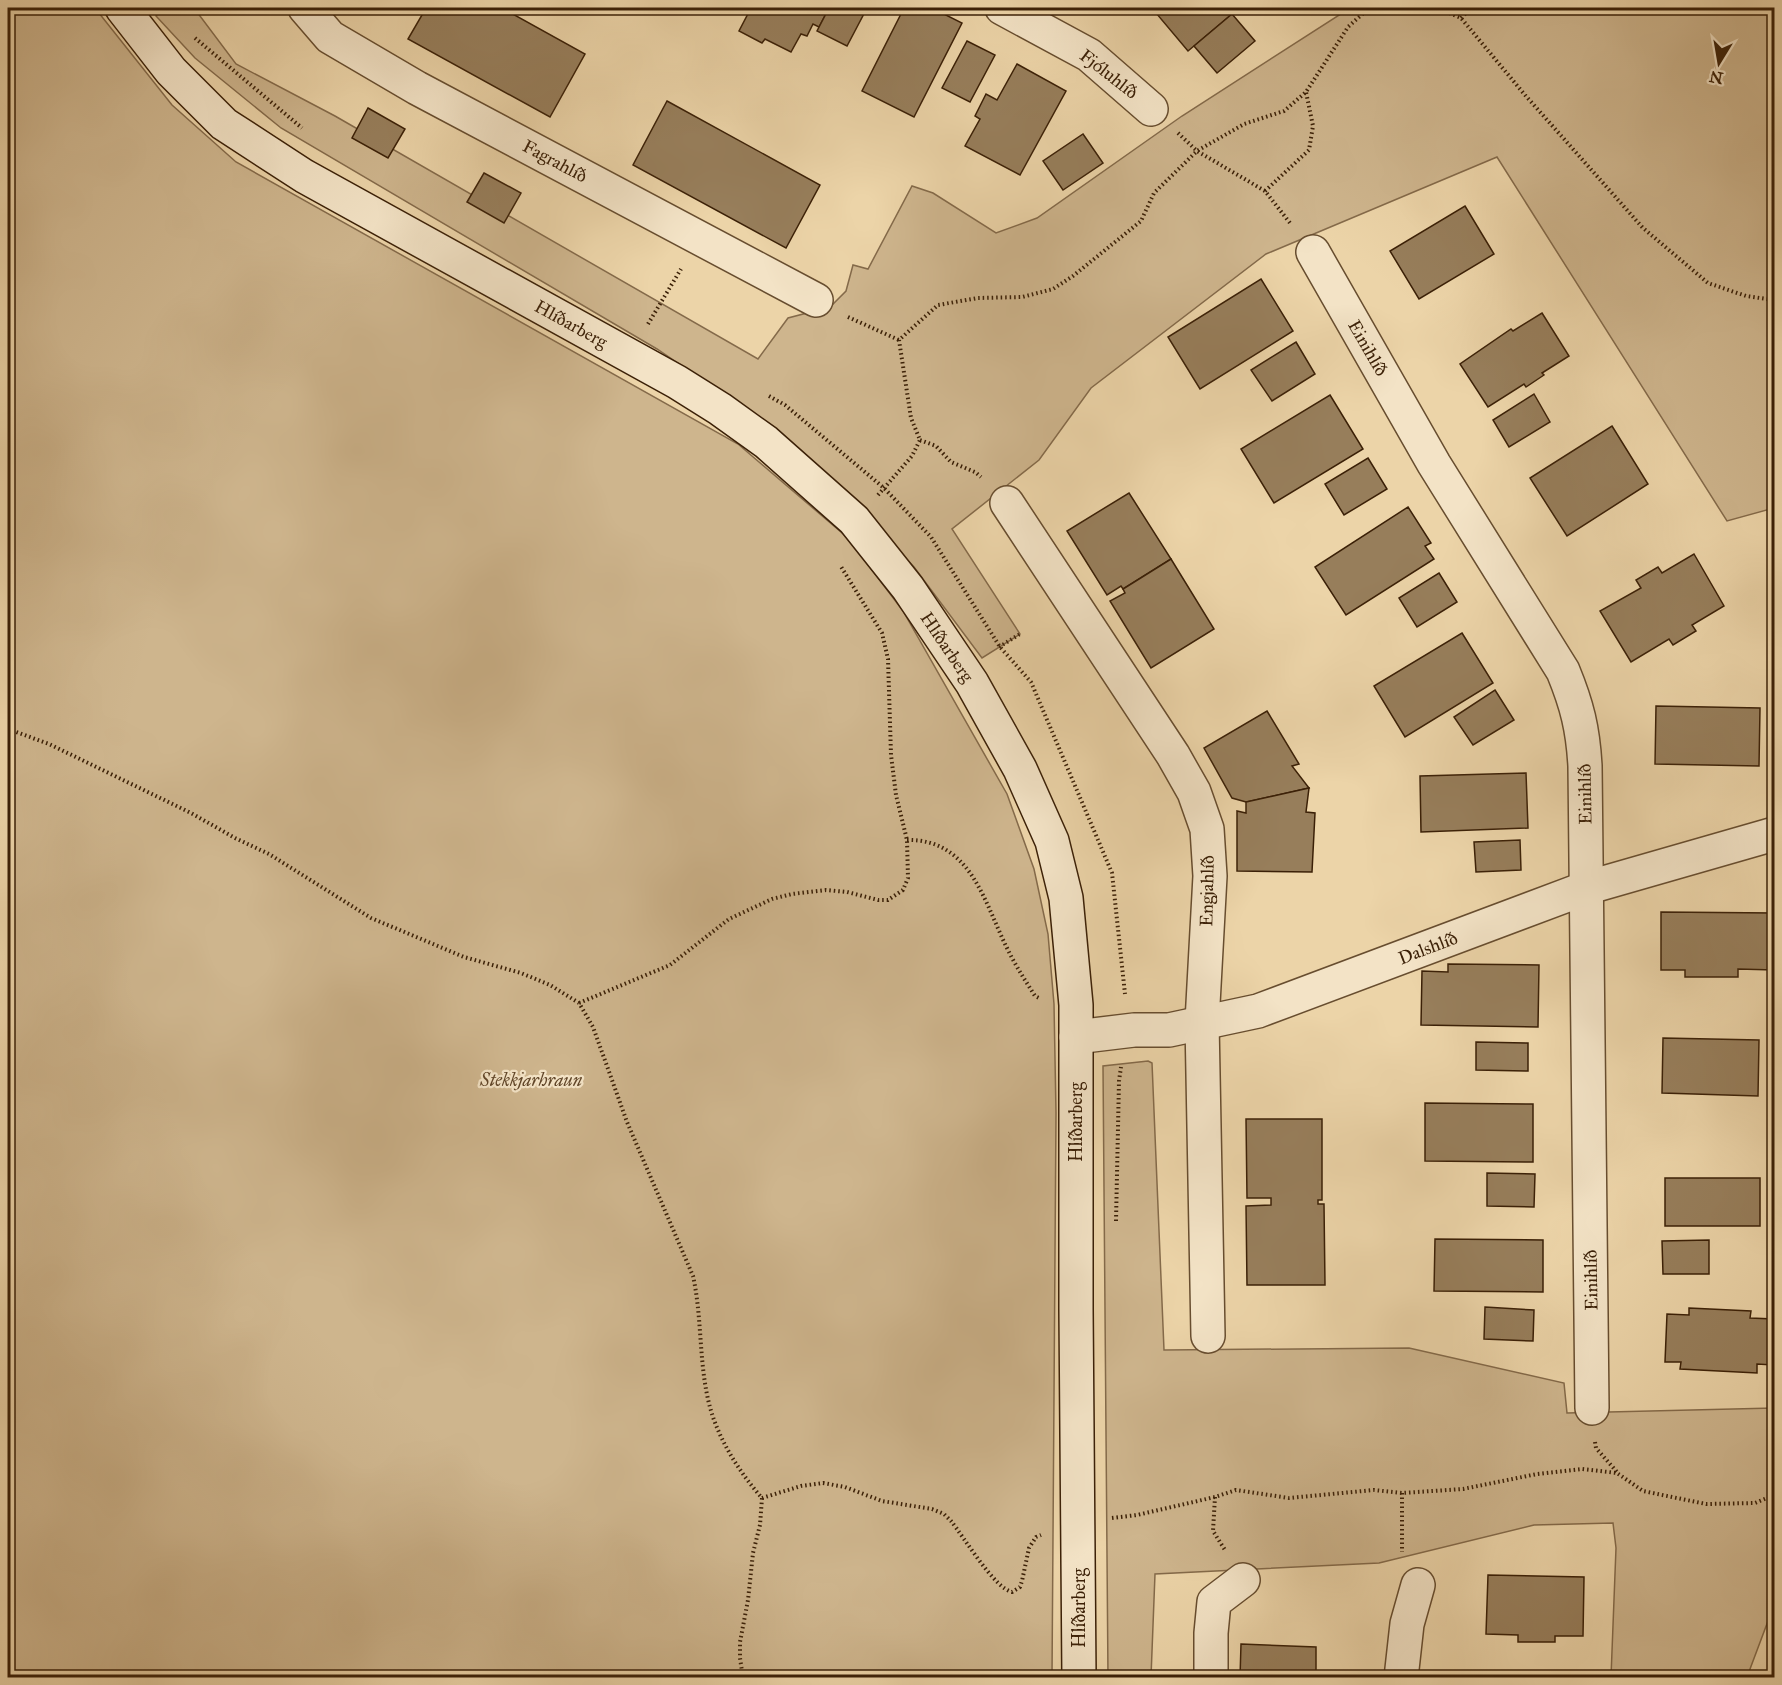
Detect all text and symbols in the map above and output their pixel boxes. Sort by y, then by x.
north arrow [1689,33,1749,93]
street label: Fjóluhlíð [1075,44,1143,104]
text: N [1707,67,1725,88]
street label: Fagrahlíð [518,135,591,188]
street label: Hlíðarberg [530,295,612,354]
street label: Einihlíð [1343,316,1393,380]
street label: Hlíðarberg [915,608,979,687]
street label: Einihlíð [1573,763,1597,825]
street label: Engjahlíð [1195,855,1220,927]
street label: Dalshlíð [1395,927,1461,969]
park label: Stekkjarhraun [479,1069,583,1091]
street label: Hlíðarberg [1065,1081,1088,1162]
street label: Einihlíð [1579,1249,1603,1311]
street label: Hlíðarberg [1068,1567,1091,1648]

